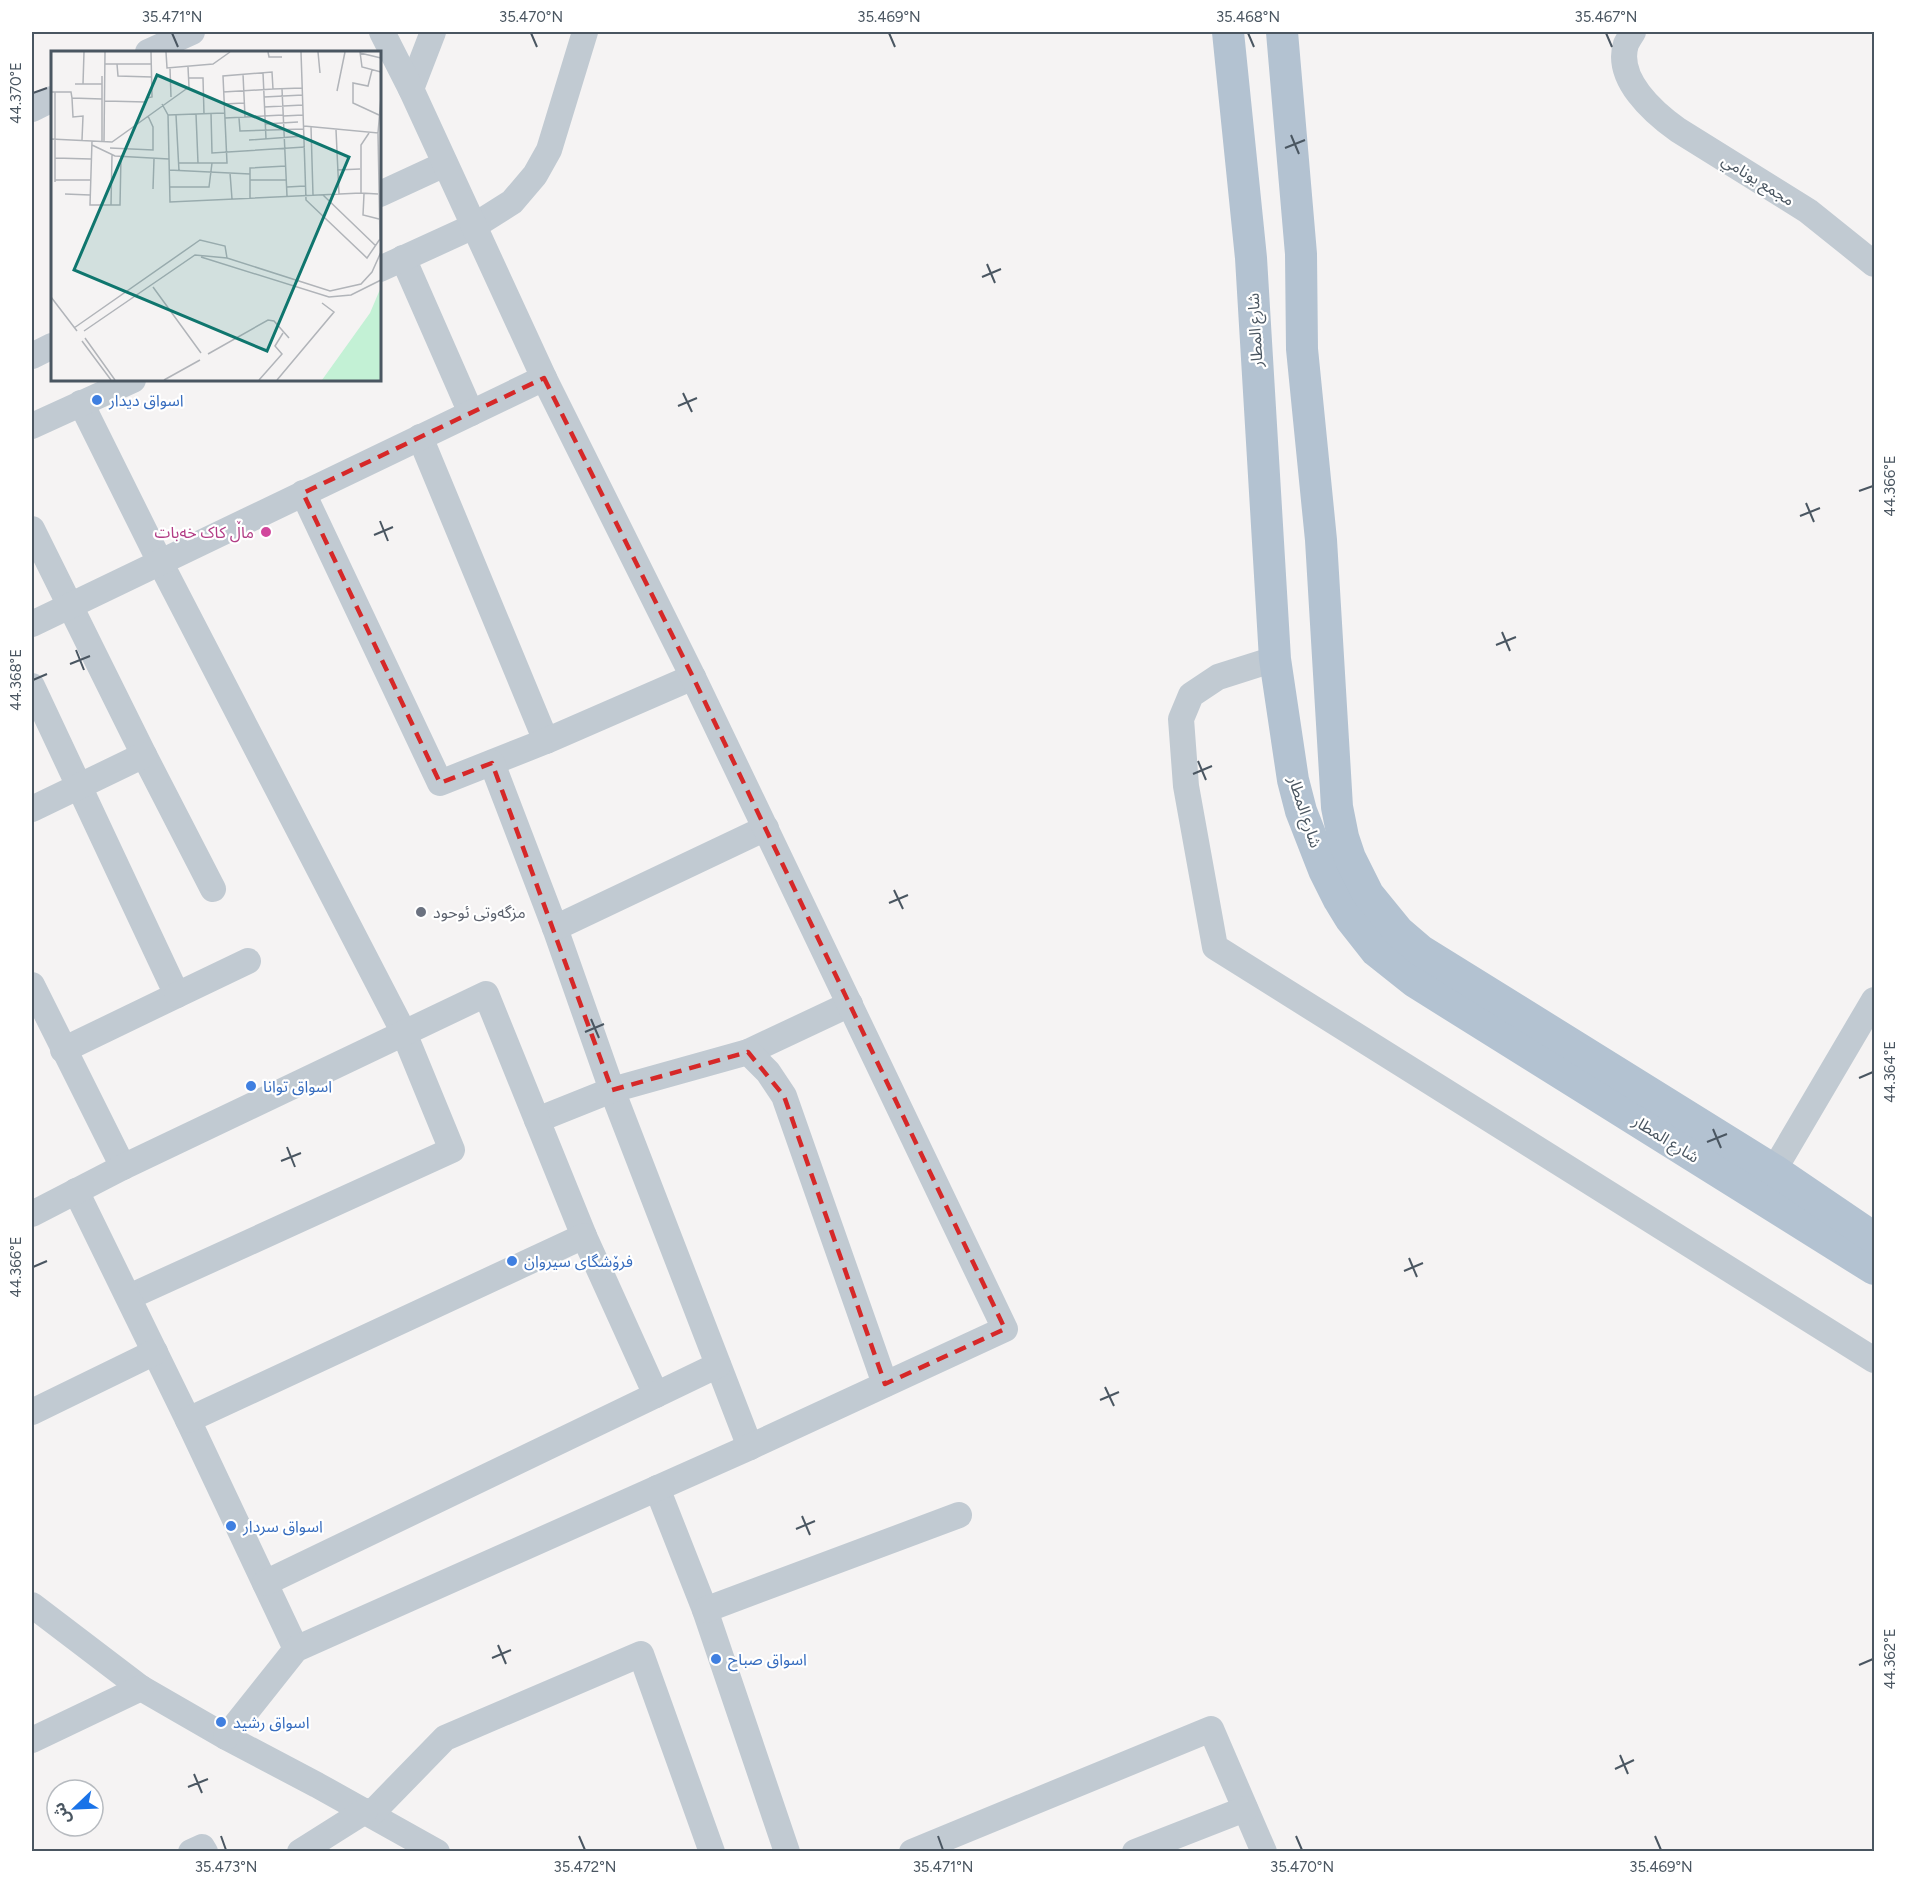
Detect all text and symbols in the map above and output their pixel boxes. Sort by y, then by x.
text: 35.471°N [142,8,202,26]
text: 35.470°N [499,8,563,26]
text: 35.469°N [857,8,921,26]
text: 35.468°N [1216,8,1280,26]
text: 35.467°N [1575,8,1637,26]
inset map [51,51,381,381]
text: 44.370°E [7,62,25,124]
street label: مجمع يونامي [1717,150,1798,212]
street label: شارع المطار [1244,292,1269,369]
place label: اسواق ديدار [108,391,184,410]
marker: اسواق ديدار [90,393,104,407]
text: 44.366°E [1881,455,1899,517]
place label: ماڵ کاک خەبات [155,520,254,543]
marker: ماڵ کاک خەبات [259,525,273,539]
text: 44.368°E [7,649,25,711]
street label: شارع المطار [1281,773,1326,851]
place label: مزگەوتی ئوحود [433,903,526,922]
marker: مزگەوتی ئوحود [414,905,428,919]
text: 44.364°E [1881,1041,1899,1103]
place label: اسواق توانا [263,1077,332,1096]
marker: اسواق توانا [244,1079,258,1093]
street label: شارع المطار [1627,1111,1703,1169]
text: 44.366°E [7,1236,25,1298]
place label: فرۆشگای سیروان [524,1252,633,1271]
marker: فرۆشگای سیروان [505,1254,519,1268]
place label: اسواق سردار [242,1517,323,1536]
marker: اسواق سردار [224,1519,238,1533]
text: 44.362°E [1881,1628,1899,1690]
place label: اسواق صباح [728,1650,807,1672]
marker: اسواق صباح [709,1652,723,1666]
place label: اسواق رشيد [233,1713,309,1732]
marker: اسواق رشيد [214,1715,228,1729]
north arrow [45,1778,105,1838]
text: ش [49,1800,75,1827]
text: 35.473°N [195,1858,257,1876]
text: 35.472°N [554,1858,616,1876]
text: 35.471°N [913,1858,973,1876]
text: 35.470°N [1270,1858,1334,1876]
text: 35.469°N [1629,1858,1693,1876]

